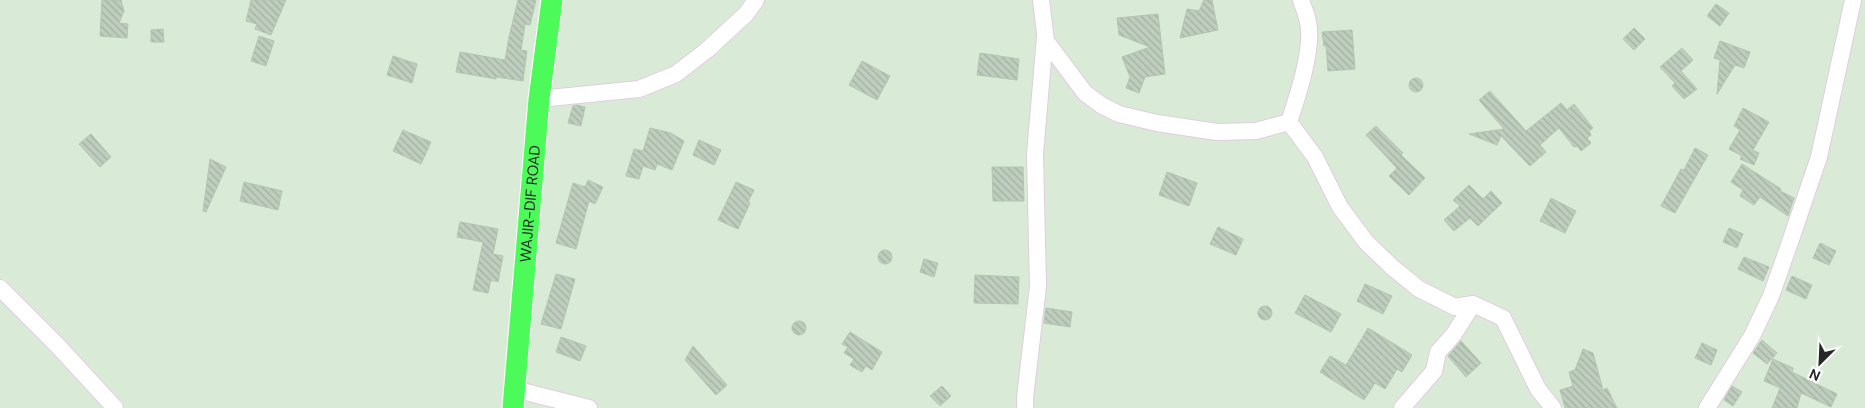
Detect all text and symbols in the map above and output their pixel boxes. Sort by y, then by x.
street label: WAJIR-DIF ROAD [515,144,545,263]
north arrow [1795,338,1845,388]
text: N [1806,365,1823,385]

